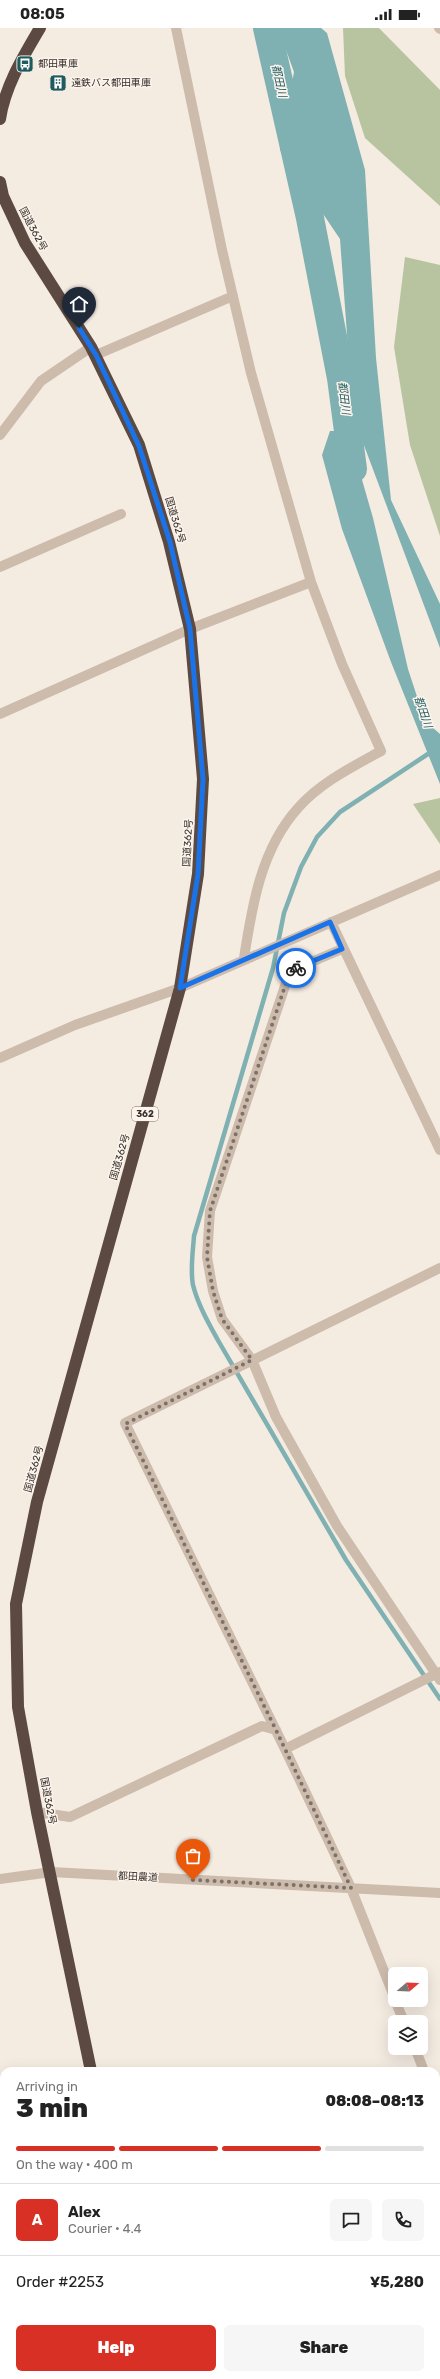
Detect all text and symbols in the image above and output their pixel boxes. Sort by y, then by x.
text: 08:05 [20,5,65,23]
bus stop icon: 都田車庫 [15,54,35,74]
place label: 都田車庫 [38,58,78,70]
water label: 都田川 [269,63,289,100]
building icon: 遠鉄バス都田車庫 [48,73,68,93]
place label: 遠鉄バス都田車庫 [71,77,151,89]
street label: 国道362号 [16,205,50,253]
pin [62,287,96,328]
icon: home [68,293,90,315]
water label: 都田川 [336,381,353,416]
street label: 国道362号 [162,495,188,545]
water label: 都田川 [411,694,435,731]
street label: 国道362号 [181,819,195,867]
courier [276,948,316,988]
icon: bike [285,957,307,979]
road number: 362 [132,1107,158,1121]
street label: 国道362号 [108,1132,132,1182]
street label: 国道362号 [22,1444,46,1494]
street label: 国道362号 [38,1776,58,1826]
pin [176,1839,210,1880]
icon: bag [182,1845,204,1867]
street label: 都田農道 [118,1870,158,1884]
north arrow [388,1967,428,2007]
map controls [388,1967,428,2055]
button: layers [388,2015,428,2055]
text: Arriving in [16,2079,78,2094]
text: 08:08–08:13 [325,2092,424,2110]
text: 3 min [16,2093,88,2124]
text: On the way · 400 m [16,2157,133,2172]
button: chat [330,2199,372,2241]
button: phone [382,2199,424,2241]
text: Alex [68,2203,101,2221]
text: A [32,2211,42,2229]
text: Courier · 4.4 [68,2221,142,2236]
text: Order #2253 [16,2273,104,2291]
text: ¥5,280 [370,2273,424,2291]
button: Help [16,2325,216,2371]
button: Share [224,2325,424,2371]

